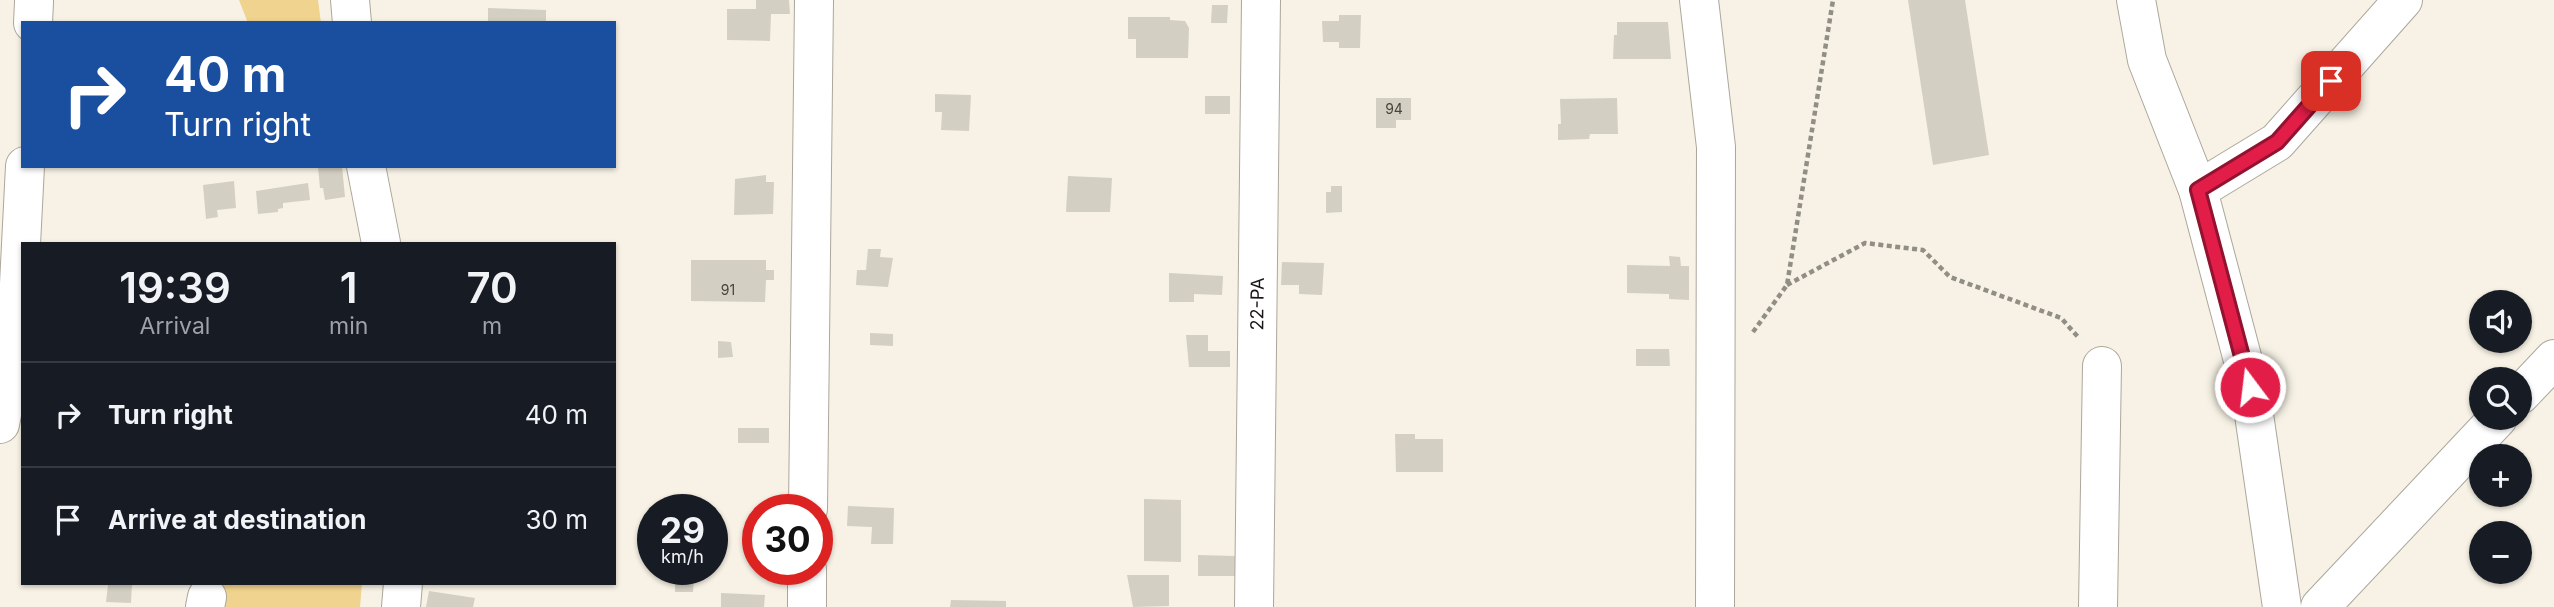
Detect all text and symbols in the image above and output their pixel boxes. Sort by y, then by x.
text: 40 m [164,45,287,104]
icon: right [49,49,140,140]
pin [2301,51,2361,111]
icon: arrive [2312,62,2350,100]
house number: 94 [1385,100,1403,117]
text: Turn right [164,105,311,144]
text: 19:39 [119,262,231,313]
text: 1 [340,262,358,313]
text: 70 [467,262,518,313]
street label: 22-РА [1246,277,1268,331]
house number: 91 [721,281,735,298]
map controls [2469,290,2532,584]
button: sound [2469,290,2532,353]
text: Arrival [140,312,210,340]
text: min [329,312,368,340]
text: m [482,312,502,340]
position arrow [2213,350,2287,424]
button: search [2469,367,2532,430]
icon: right [49,396,87,434]
text: Turn right [108,399,233,430]
text: 40 m [525,399,588,430]
button: + [2469,444,2532,507]
speed limit sign: 30 [742,494,833,585]
icon: arrive [49,501,87,539]
text: Arrive at destination [108,504,367,535]
text: 30 m [525,504,588,535]
text: 29 [660,509,705,551]
button: − [2469,521,2532,584]
text: km/h [661,546,704,567]

